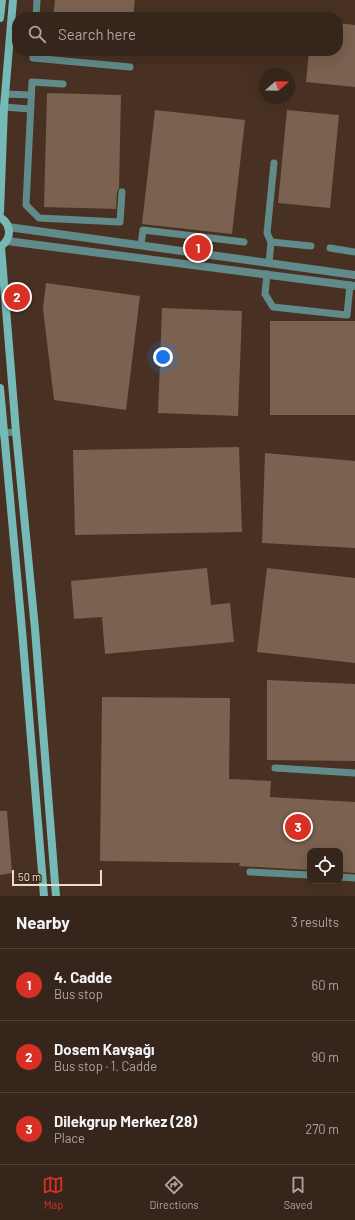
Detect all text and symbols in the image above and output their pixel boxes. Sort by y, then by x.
search box [12,12,343,56]
icon: search [26,23,48,45]
text: Search here [58,25,136,43]
north arrow [259,68,295,104]
pin: 1 [185,233,211,263]
pin: 2 [4,282,30,312]
your location [153,347,173,367]
pin: 3 [285,812,311,842]
map controls [307,848,343,884]
button: locate [307,848,343,884]
scale bar [12,868,102,887]
text: 50 m [18,870,41,883]
text: Nearby [16,912,70,932]
text: 3 results [291,914,339,930]
text: 4. Cadde [54,968,112,986]
text: 1 [27,977,31,993]
text: 60 m [312,977,339,993]
text: Bus stop [54,986,103,1002]
text: Dosem Kavşağı [54,1040,155,1058]
text: 2 [25,1049,33,1065]
text: 90 m [312,1049,339,1065]
text: Bus stop · 1. Cadde [54,1058,157,1074]
text: Dilekgrup Merkez (28) [54,1112,197,1130]
text: 3 [25,1121,33,1137]
text: 270 m [305,1121,339,1137]
text: Place [54,1130,85,1146]
tab: Map [42,1174,64,1211]
tab: Directions [149,1174,199,1211]
tab: Saved [284,1174,313,1211]

